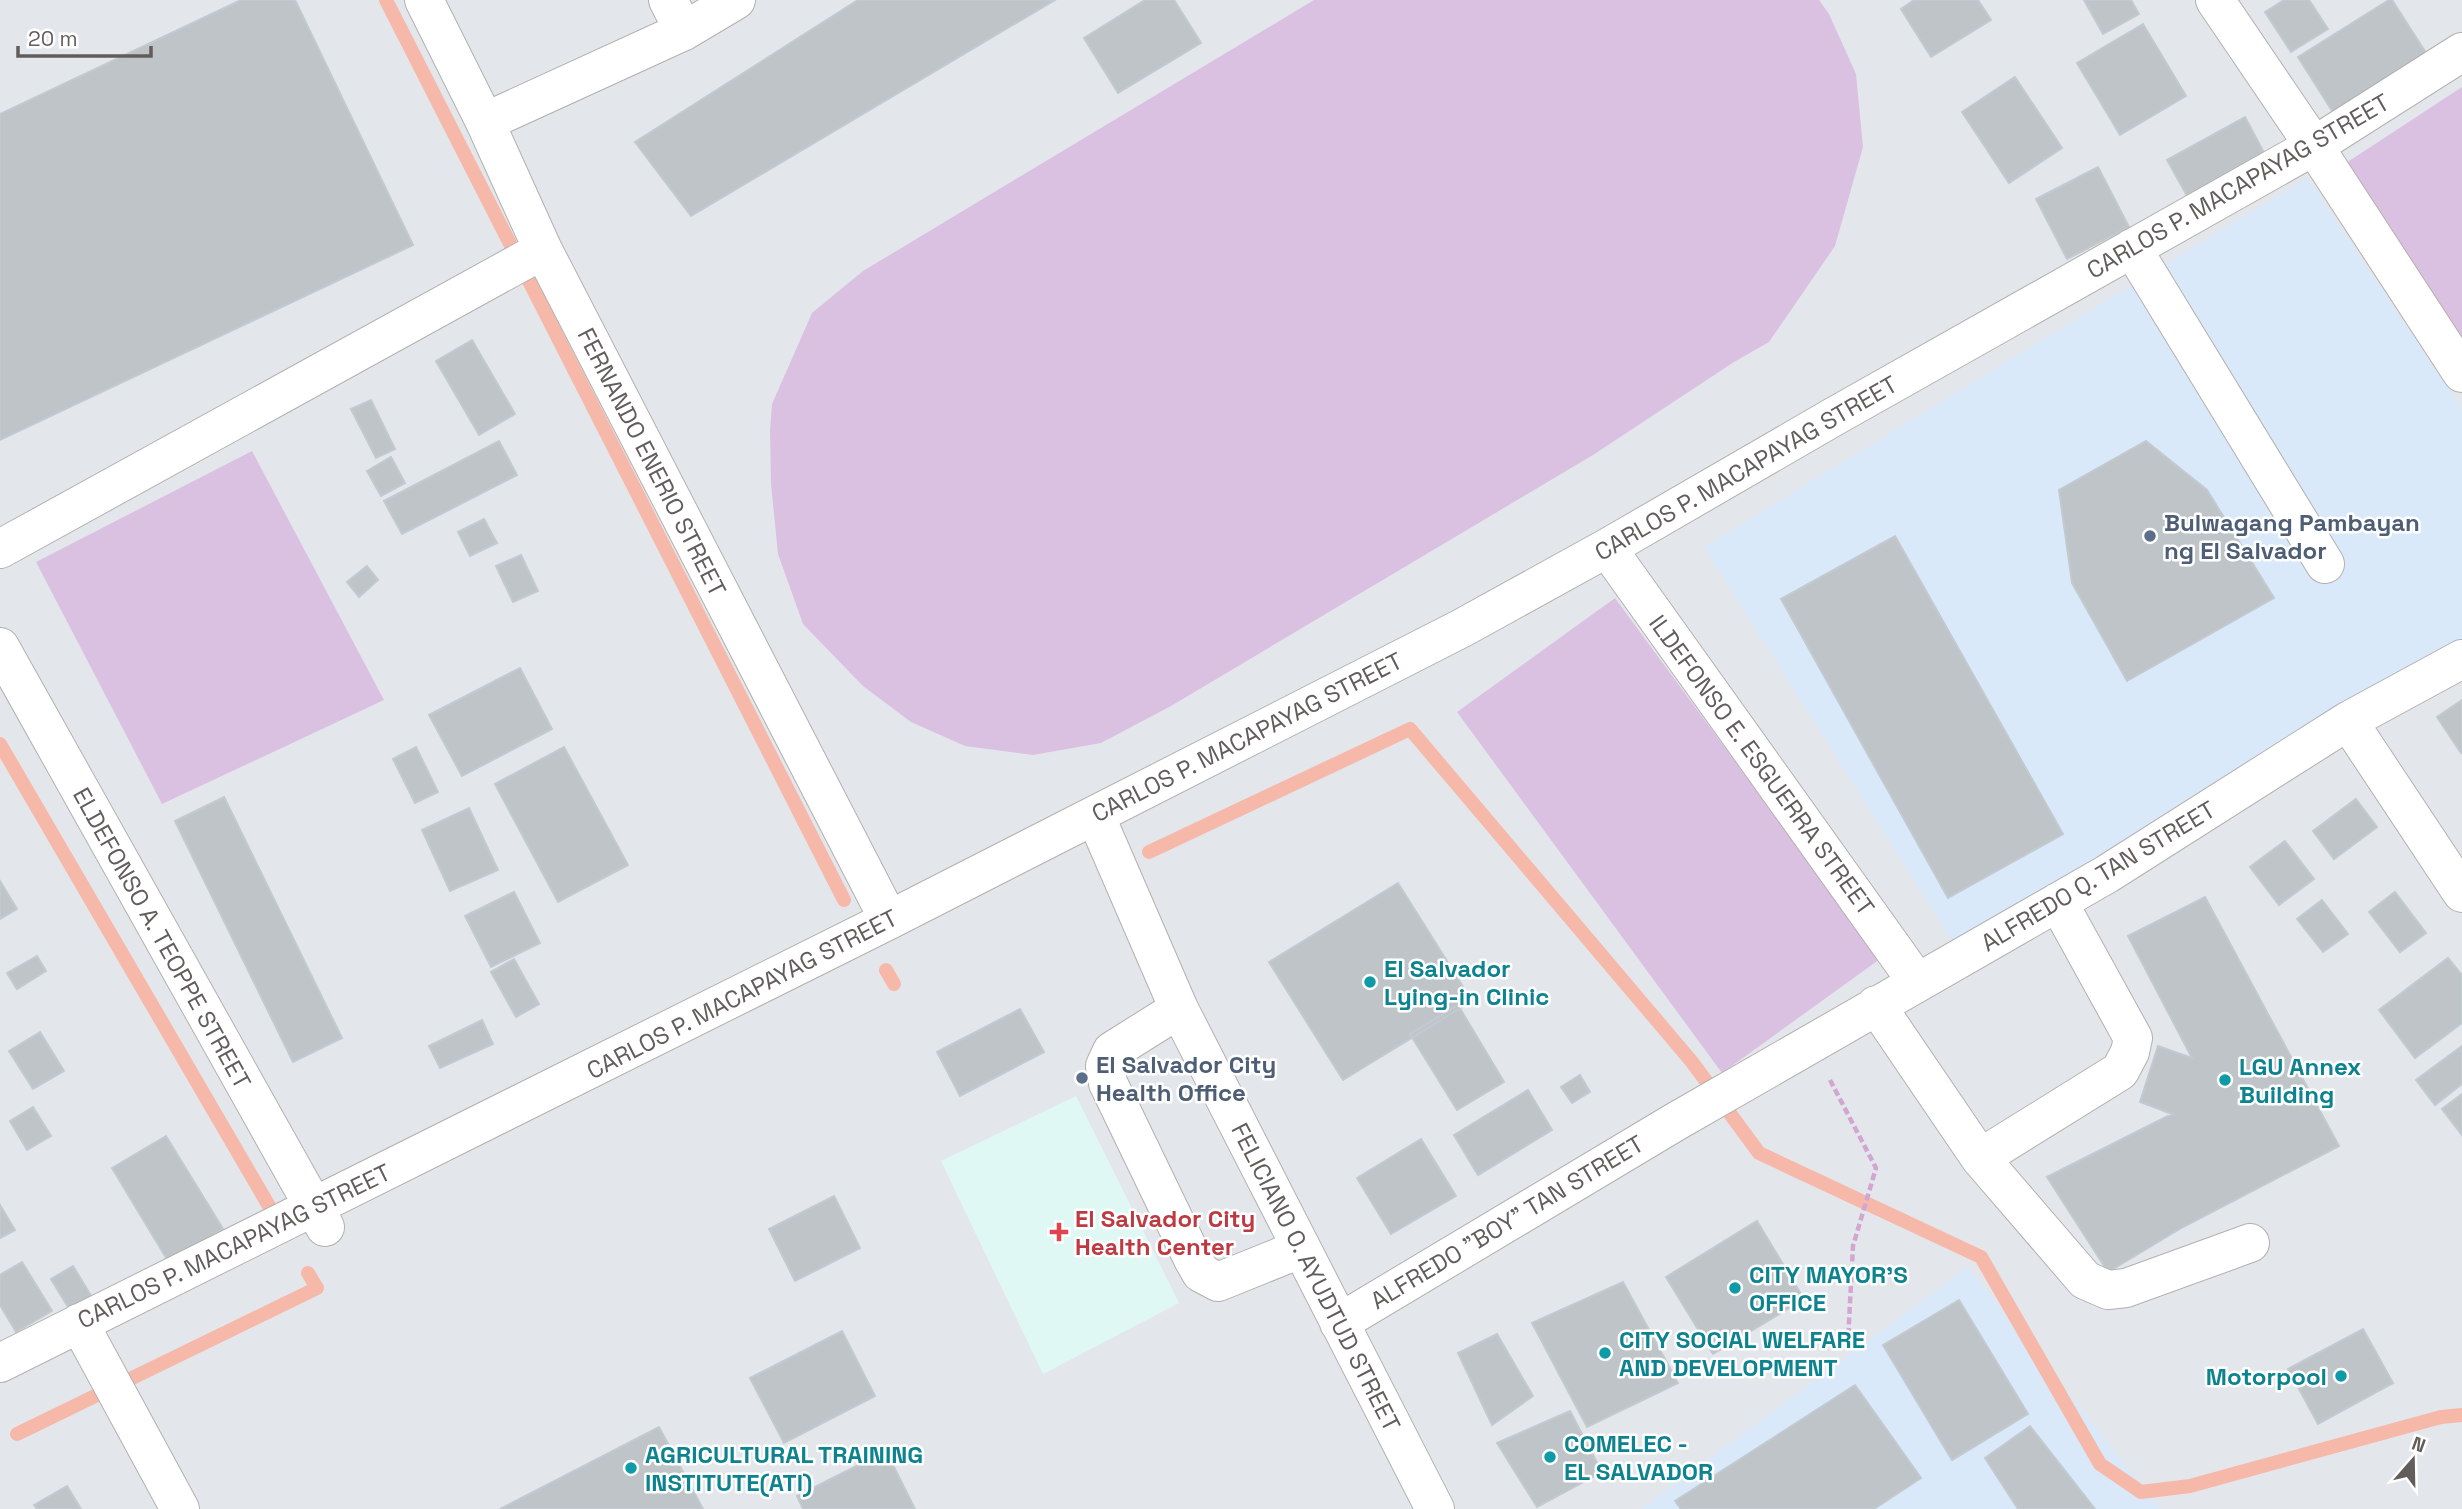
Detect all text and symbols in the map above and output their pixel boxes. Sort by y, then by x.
scale bar [18,14,150,58]
text: 20 m [28,25,78,52]
street label: CARLOS P. MACAPAYAG STREET [2081,86,2395,286]
street label: FERNANDO ENERIO STREET [571,323,733,601]
street label: CARLOS P. MACAPAYAG STREET [1589,368,1903,568]
place label: Bulwagang Pambayan ng El Salvador [2164,507,2420,566]
marker: Bulwagang Pambayan ng El Salvador [2142,528,2158,544]
street label: ILDEFONSO E. ESGUERRA STREET [1642,609,1882,921]
street label: CARLOS P. MACAPAYAG STREET [1086,645,1408,829]
street label: ELDEFONSO A. TEOPPE STREET [66,782,258,1094]
street label: ALFREDO Q. TAN STREET [1975,794,2221,958]
street label: CARLOS P. MACAPAYAG STREET [581,902,903,1086]
place label: El Salvador Lying-in Clinic [1384,953,1549,1012]
marker: El Salvador Lying-in Clinic [1362,974,1378,990]
place label: El Salvador City Health Office [1096,1049,1276,1108]
place label: LGU Annex Building [2239,1051,2361,1110]
marker: El Salvador City Health Office [1074,1070,1090,1086]
marker: LGU Annex Building [2217,1072,2233,1088]
street label: FELICIANO O. AYUDTUD STREET [1225,1117,1407,1437]
street label: ALFREDO "BOY" TAN STREET [1365,1128,1649,1316]
street label: CARLOS P. MACAPAYAG STREET [72,1156,396,1336]
place label: El Salvador City Health Center [1075,1203,1255,1262]
marker: El Salvador City Health Center [1049,1222,1069,1242]
place label: CITY MAYOR'S OFFICE [1749,1259,1908,1318]
marker: CITY MAYOR'S OFFICE [1727,1280,1743,1296]
place label: CITY SOCIAL WELFARE AND DEVELOPMENT [1619,1324,1865,1383]
marker: CITY SOCIAL WELFARE AND DEVELOPMENT [1597,1345,1613,1361]
place label: Motorpool [2206,1361,2327,1392]
marker: Motorpool [2333,1368,2349,1384]
north arrow [2378,1425,2448,1495]
place label: COMELEC - EL SALVADOR [1564,1428,1713,1487]
text: N [2408,1431,2429,1458]
place label: AGRICULTURAL TRAINING INSTITUTE(ATI) [645,1439,923,1498]
marker: COMELEC - EL SALVADOR [1542,1449,1558,1465]
marker: AGRICULTURAL TRAINING INSTITUTE(ATI) [623,1460,639,1476]

